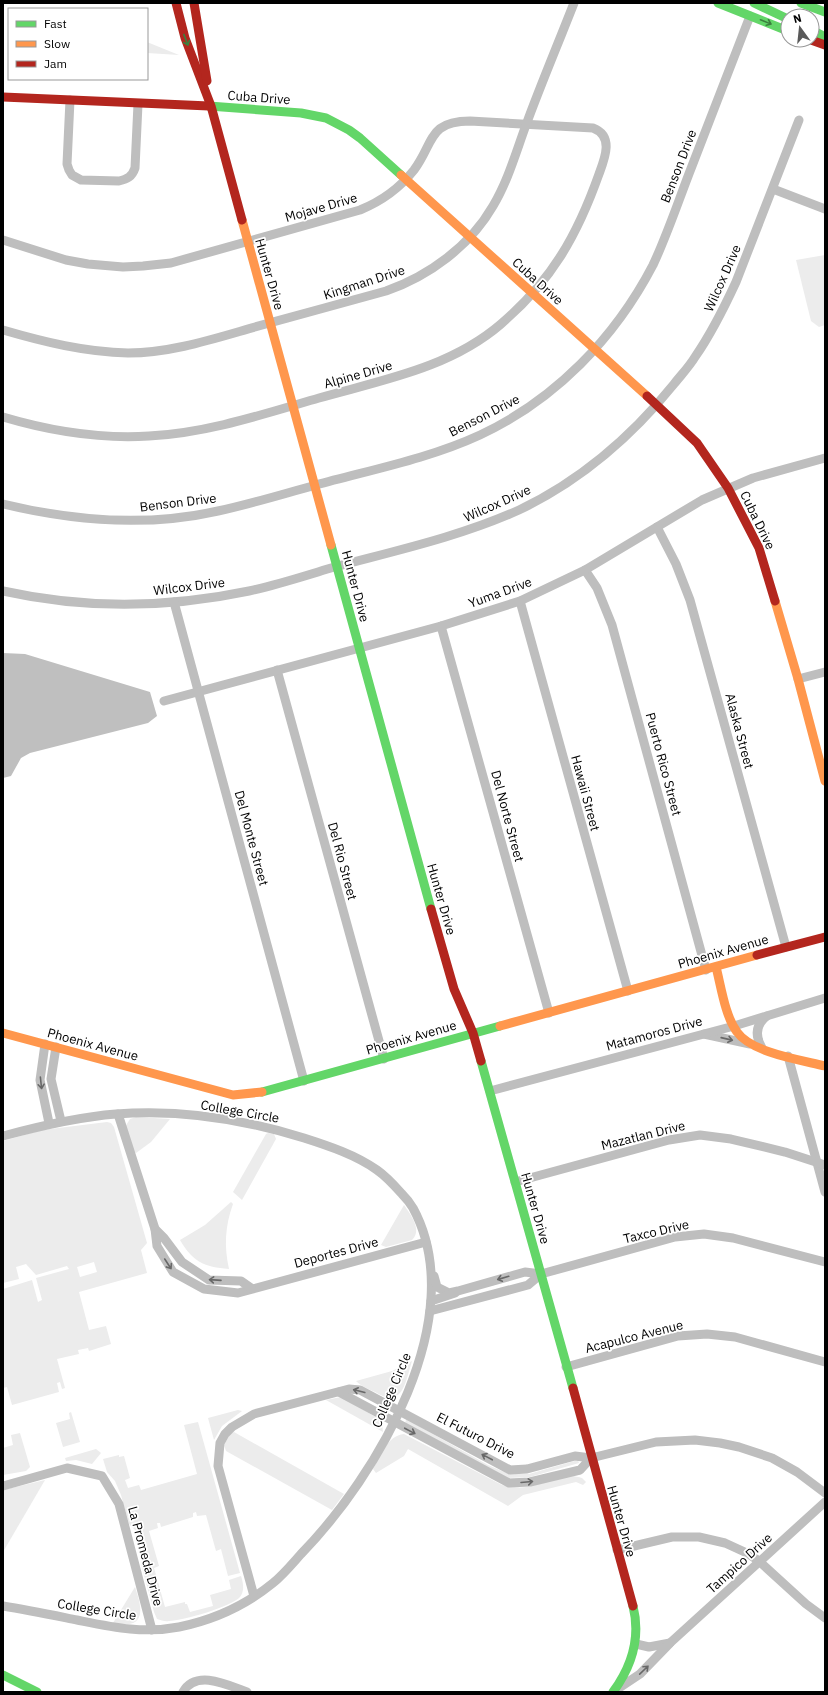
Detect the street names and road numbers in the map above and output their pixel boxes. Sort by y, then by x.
street label: Cuba Drive [227,87,291,108]
street label: Benson Drive [657,127,700,205]
street label: Mojave Drive [283,189,359,226]
street label: Hunter Drive [251,236,288,312]
street label: Wilcox Drive [700,242,745,314]
street label: Cuba Drive [508,254,567,309]
street label: Kingman Drive [321,261,407,304]
street label: Alpine Drive [322,357,394,392]
street label: Benson Drive [446,390,523,441]
street label: Wilcox Drive [461,481,533,526]
street label: Cuba Drive [736,488,779,552]
street label: Benson Drive [139,489,217,516]
street label: Hunter Drive [338,548,373,624]
street label: Yuma Drive [466,573,534,612]
street label: Wilcox Drive [152,574,226,599]
street label: Alaska Street [721,691,758,771]
street label: Puerto Rico Street [642,711,685,818]
street label: Hawaii Street [567,753,604,833]
street label: Del Norte Street [487,768,528,864]
street label: Del Monte Street [231,789,272,888]
street label: Del Rio Street [324,820,361,902]
street label: Hunter Drive [423,861,460,937]
street label: Phoenix Avenue [676,930,770,973]
street label: Matamoros Drive [604,1012,704,1055]
street label: Phoenix Avenue [364,1016,458,1059]
street label: Phoenix Avenue [46,1024,140,1065]
street label: College Circle [199,1096,281,1127]
street label: Mazatlan Drive [599,1117,687,1154]
street label: Hunter Drive [517,1170,554,1246]
street label: Taxco Drive [622,1216,691,1247]
street label: Deportes Drive [292,1233,380,1272]
street label: Acapulco Avenue [583,1316,685,1357]
street label: College Circle [368,1350,415,1430]
street label: El Futuro Drive [434,1408,518,1462]
street label: Hunter Drive [603,1483,640,1559]
street label: La Promeda Drive [124,1504,167,1608]
street label: Tampico Drive [703,1529,776,1597]
street label: College Circle [56,1595,138,1624]

